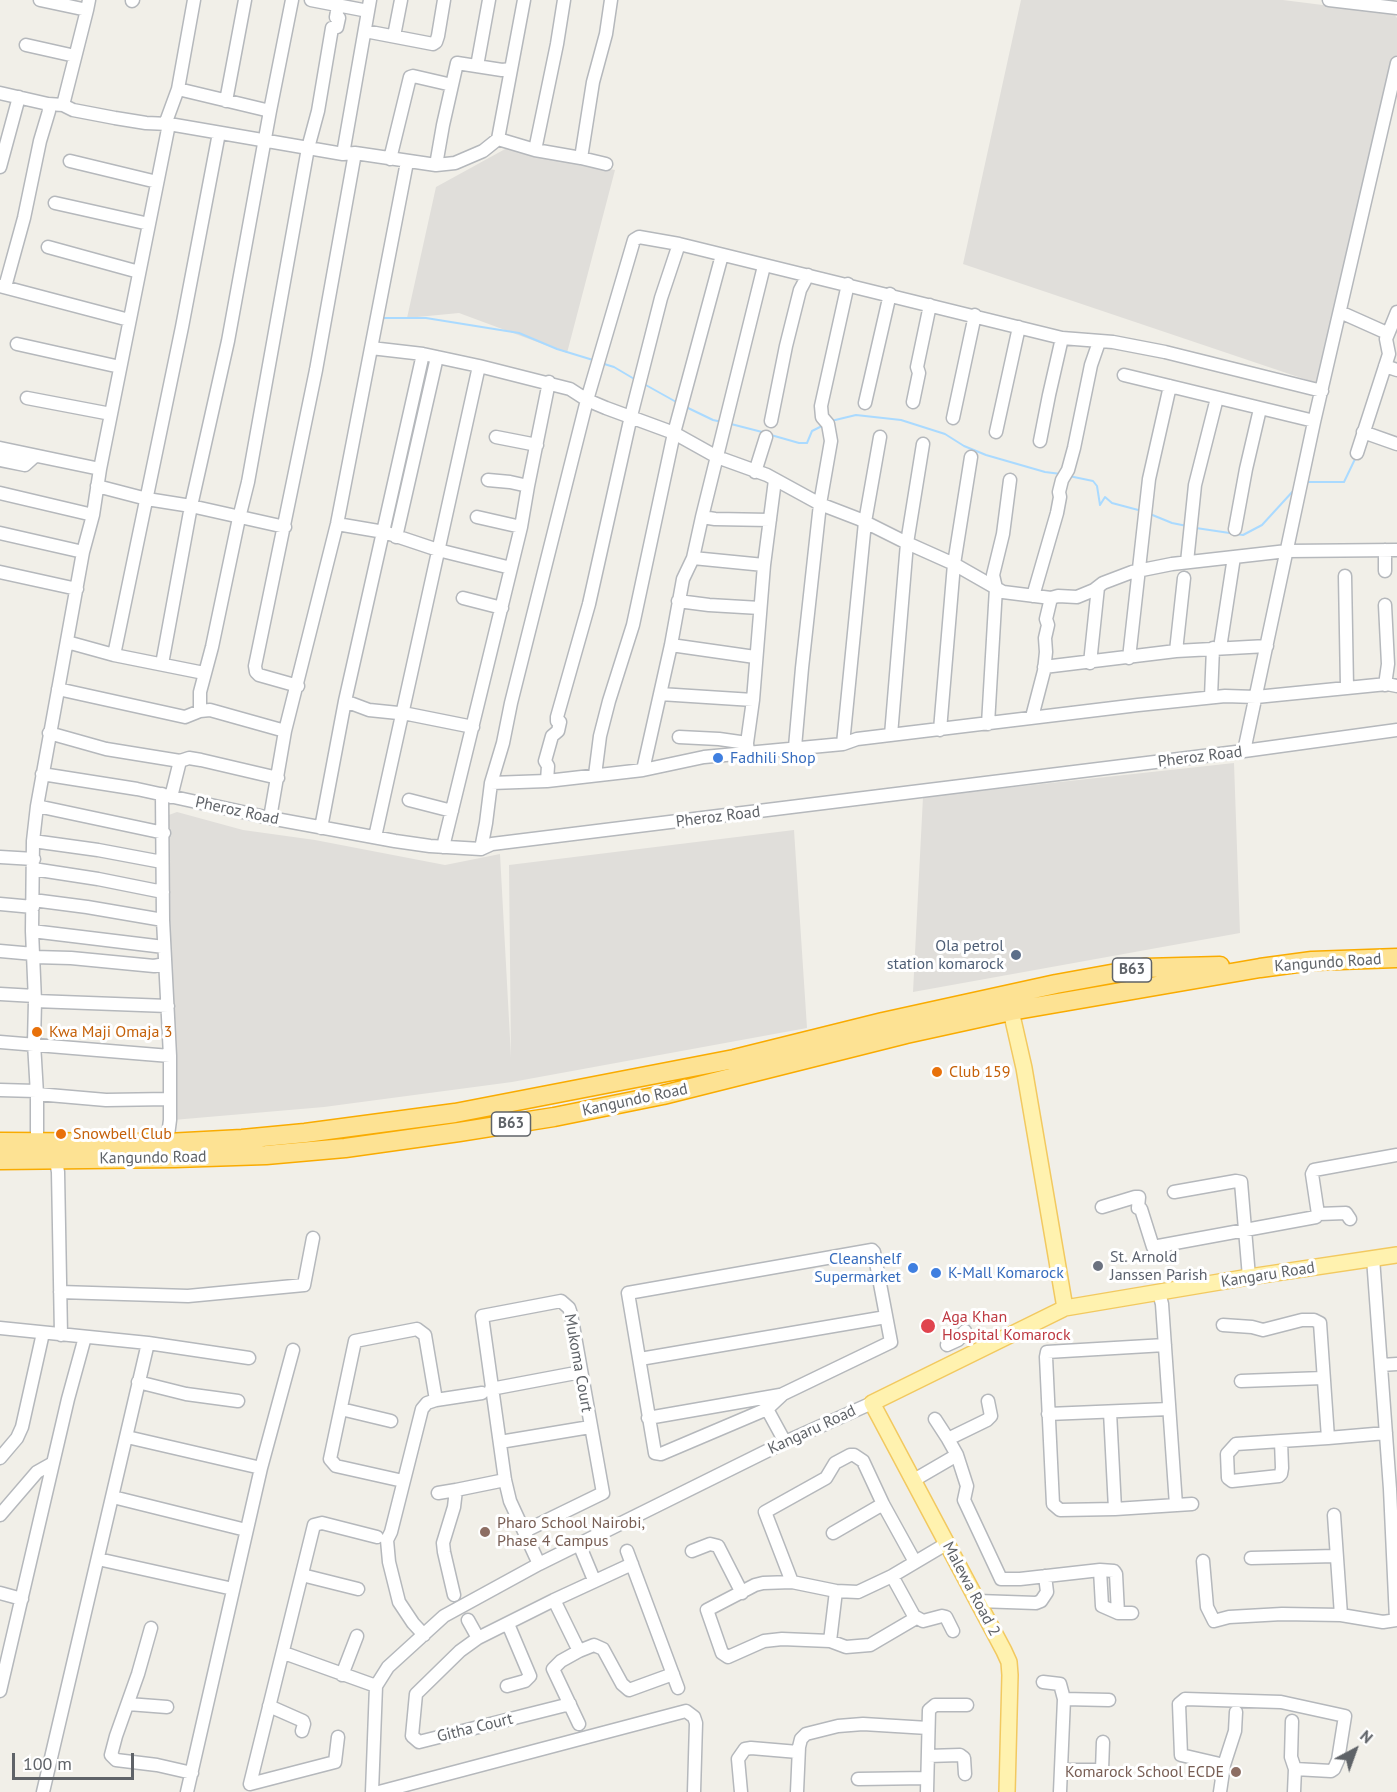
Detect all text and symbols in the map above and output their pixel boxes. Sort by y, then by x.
street label: Pheroz Road [1157,742,1243,772]
place label: Fadhili Shop [730,748,816,768]
marker: Fadhili Shop [711,751,725,765]
street label: Pheroz Road [193,793,281,829]
street label: Pheroz Road [675,802,761,832]
place label: Ola petrol station komarock [887,936,1004,974]
marker: Ola petrol station komarock [1009,948,1023,962]
street label: Kangundo Road [1274,950,1382,976]
road number: B63 [1112,958,1152,982]
place label: Kwa Maji Omaja 3 [49,1022,172,1042]
marker: Kwa Maji Omaja 3 [30,1025,44,1039]
place label: Club 159 [949,1062,1011,1082]
marker: Club 159 [930,1065,944,1079]
street label: Kangundo Road [581,1079,689,1121]
road number: B63 [492,1112,530,1136]
place label: Snowbell Club [73,1124,172,1144]
marker: Snowbell Club [54,1127,68,1141]
street label: Kangundo Road [99,1147,207,1169]
place label: St. Arnold Janssen Parish [1110,1247,1208,1285]
place label: Cleanshelf Supermarket [814,1249,901,1287]
street label: Kangaru Road [1220,1258,1316,1292]
marker: St. Arnold Janssen Parish [1091,1259,1105,1273]
marker: Cleanshelf Supermarket [906,1261,920,1275]
place label: K-Mall Komarock [948,1263,1064,1283]
marker: K-Mall Komarock [929,1266,943,1280]
place label: Aga Khan Hospital Komarock [942,1307,1071,1345]
street label: Mukoma Court [560,1312,596,1414]
marker: Aga Khan Hospital Komarock [919,1317,937,1335]
street label: Kangaru Road [765,1401,859,1459]
place label: Pharo School Nairobi, Phase 4 Campus [497,1513,645,1551]
marker: Pharo School Nairobi, Phase 4 Campus [478,1525,492,1539]
street label: Malewa Road 2 [938,1539,1004,1639]
street label: Githa Court [435,1709,515,1747]
north arrow [1325,1720,1385,1780]
text: N [1356,1725,1377,1747]
scale bar [15,1741,136,1779]
text: 100 m [23,1752,72,1775]
place label: Komarock School ECDE [1065,1762,1224,1782]
marker: Komarock School ECDE [1229,1765,1243,1779]

